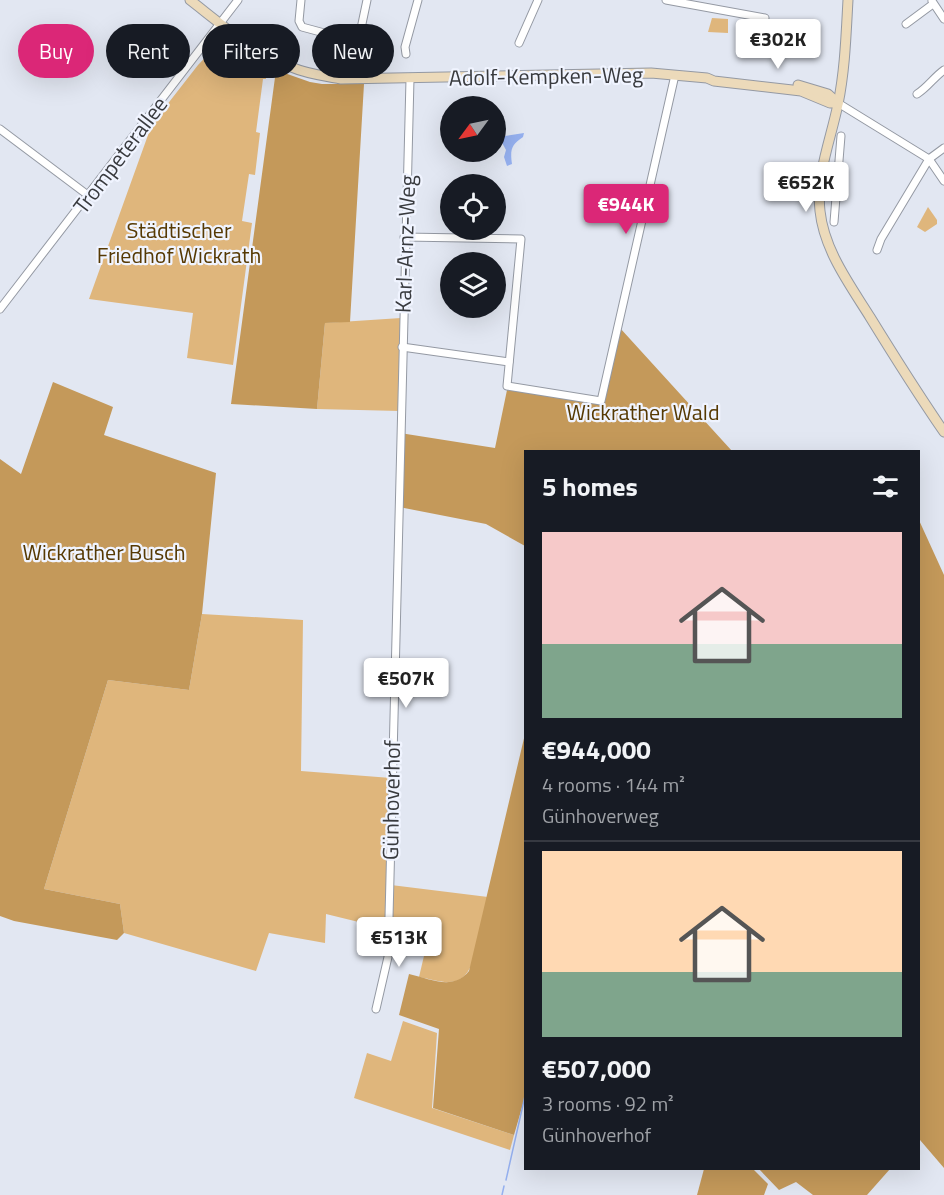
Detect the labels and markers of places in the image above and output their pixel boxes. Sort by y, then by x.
pin: €302K [736,19,820,70]
pin: €652K [764,162,848,213]
pin: €944K [584,184,668,235]
pin: €507K [364,658,448,709]
pin: €513K [357,917,441,968]

